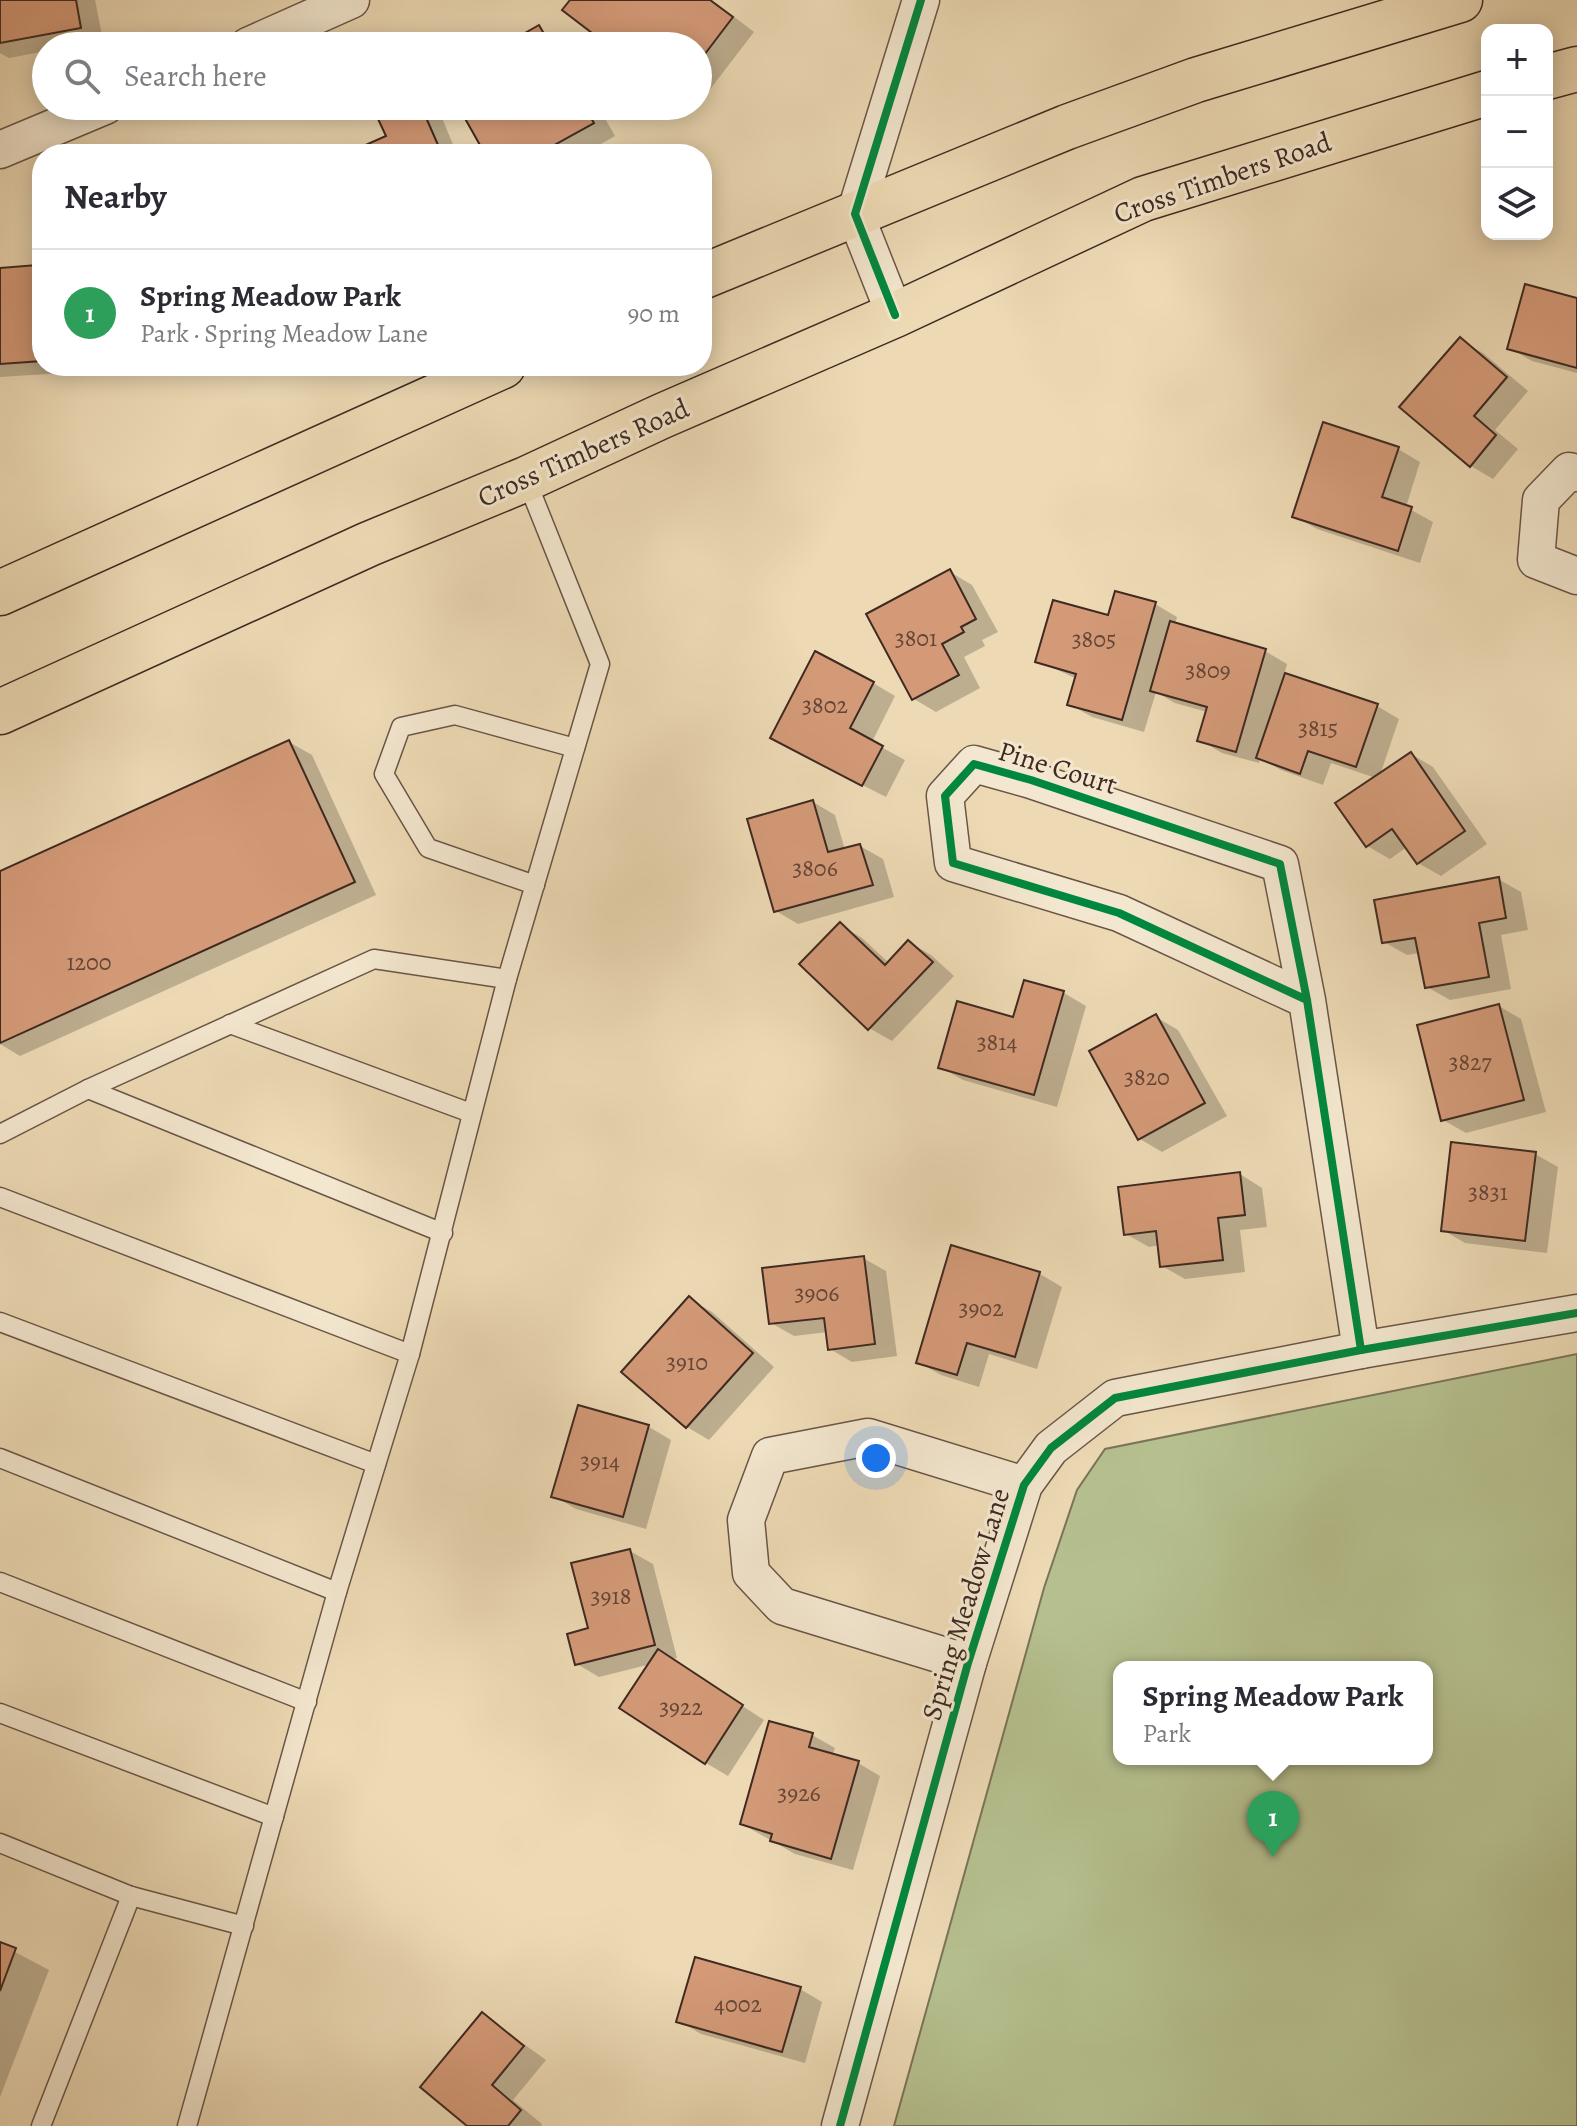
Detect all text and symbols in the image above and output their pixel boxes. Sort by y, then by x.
map controls [1481,24,1553,240]
button: + [1481,24,1553,96]
search box [32,32,712,120]
icon: search [60,54,104,98]
text: Search here [124,56,267,96]
button: − [1481,96,1553,168]
street label: Cross Timbers Road [1109,123,1337,233]
button: layers [1481,168,1553,240]
text: Nearby [64,173,167,220]
text: Spring Meadow Park [140,276,401,316]
text: 1 [85,296,95,331]
text: 90 m [628,296,680,331]
text: Park · Spring Meadow Lane [140,316,428,351]
street label: Cross Timbers Road [472,389,696,517]
house number: 3801 [895,622,937,654]
house number: 3805 [1072,623,1116,655]
house number: 3809 [1185,654,1231,686]
house number: 3802 [802,689,848,721]
house number: 3815 [1298,712,1338,744]
street label: Pine Court [994,732,1122,804]
house number: 3806 [792,852,838,884]
house number: 1200 [66,946,112,978]
house number: 3814 [977,1026,1017,1058]
house number: 3827 [1448,1046,1492,1078]
house number: 3820 [1124,1061,1170,1093]
house number: 3831 [1468,1176,1508,1208]
house number: 3906 [795,1277,839,1309]
house number: 3902 [958,1292,1004,1324]
house number: 3910 [666,1346,708,1378]
your location [856,1438,896,1478]
house number: 3914 [580,1445,620,1477]
street label: Spring Meadow Lane [913,1484,1019,1725]
house number: 3918 [591,1580,631,1612]
popup [1113,1661,1433,1765]
text: Spring Meadow Park [1142,1676,1404,1716]
house number: 3922 [659,1691,703,1723]
text: Park [1142,1716,1191,1751]
house number: 3926 [777,1777,821,1809]
pin: 1 [1247,1791,1299,1857]
house number: 4002 [714,1988,762,2020]

